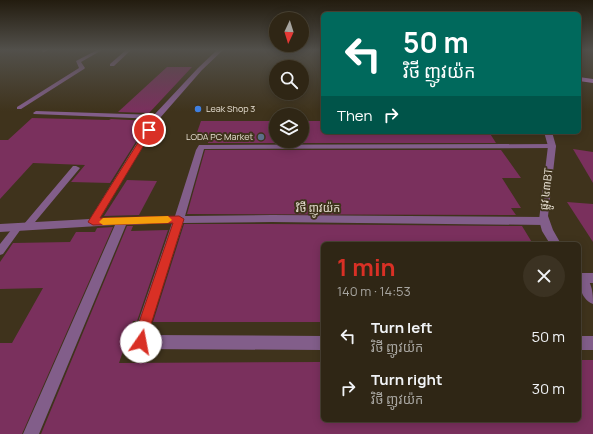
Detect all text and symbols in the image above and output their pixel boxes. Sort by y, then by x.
north arrow [269,12,309,52]
map controls [269,12,309,148]
text: 50 m [403,23,469,61]
icon: left [337,28,389,80]
text: វិថី ញូវយ៉ក [403,59,476,83]
button: search [269,60,309,100]
place label: Leak Shop 3 [206,102,255,115]
marker: Leak Shop 3 [193,104,203,114]
icon: right [380,104,402,126]
text: Then [337,105,372,126]
button: layers [269,108,309,148]
pin [132,113,166,147]
icon: arrive [138,119,160,141]
place label: LODA PC Market [186,130,253,143]
marker: LODA PC Market [256,132,266,142]
street label: ផ្លូវ ៤៣BT [535,167,559,211]
street label: វិថី ញូវយ៉ក [295,200,340,218]
text: 1 min [337,250,396,283]
button: close [523,255,565,297]
text: 140 m · 14:53 [337,282,411,300]
text: Turn left [371,317,433,338]
position arrow [120,321,162,363]
icon: left [337,325,359,347]
text: 50 m [531,326,565,347]
text: វិថី ញូវយ៉ក [371,338,423,356]
text: Turn right [371,369,442,390]
icon: right [337,377,359,399]
text: 30 m [532,378,565,399]
text: វិថី ញូវយ៉ក [371,390,423,408]

